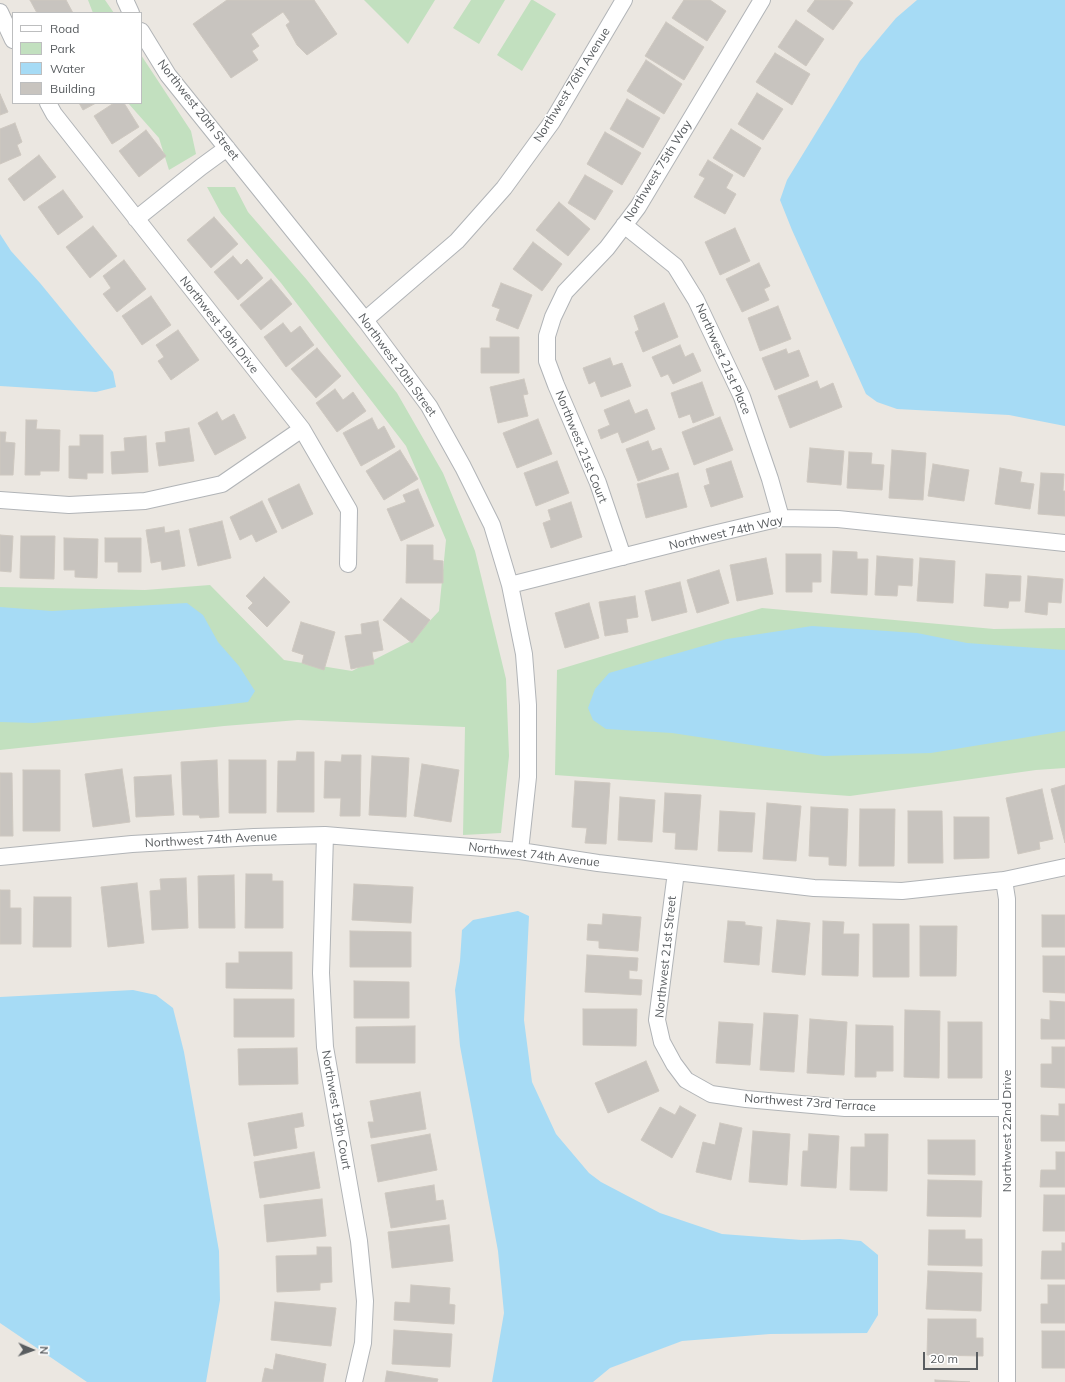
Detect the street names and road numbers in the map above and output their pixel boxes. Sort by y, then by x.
street label: Northwest 76th Avenue [531,25,613,145]
street label: Northwest 20th Street [154,57,242,163]
street label: Northwest 75th Way [621,118,695,224]
street label: Northwest 19th Drive [177,273,261,377]
street label: Northwest 21st Place [692,301,754,417]
street label: Northwest 20th Street [355,311,439,419]
street label: Northwest 21st Court [552,389,610,505]
street label: Northwest 74th Way [668,513,784,553]
street label: Northwest 74th Avenue [145,829,277,851]
street label: Northwest 74th Avenue [467,840,601,870]
street label: Northwest 21st Street [652,895,680,1019]
street label: Northwest 19th Court [318,1049,354,1171]
street label: Northwest 22nd Drive [1000,1070,1014,1192]
street label: Northwest 73rd Terrace [744,1091,876,1115]

